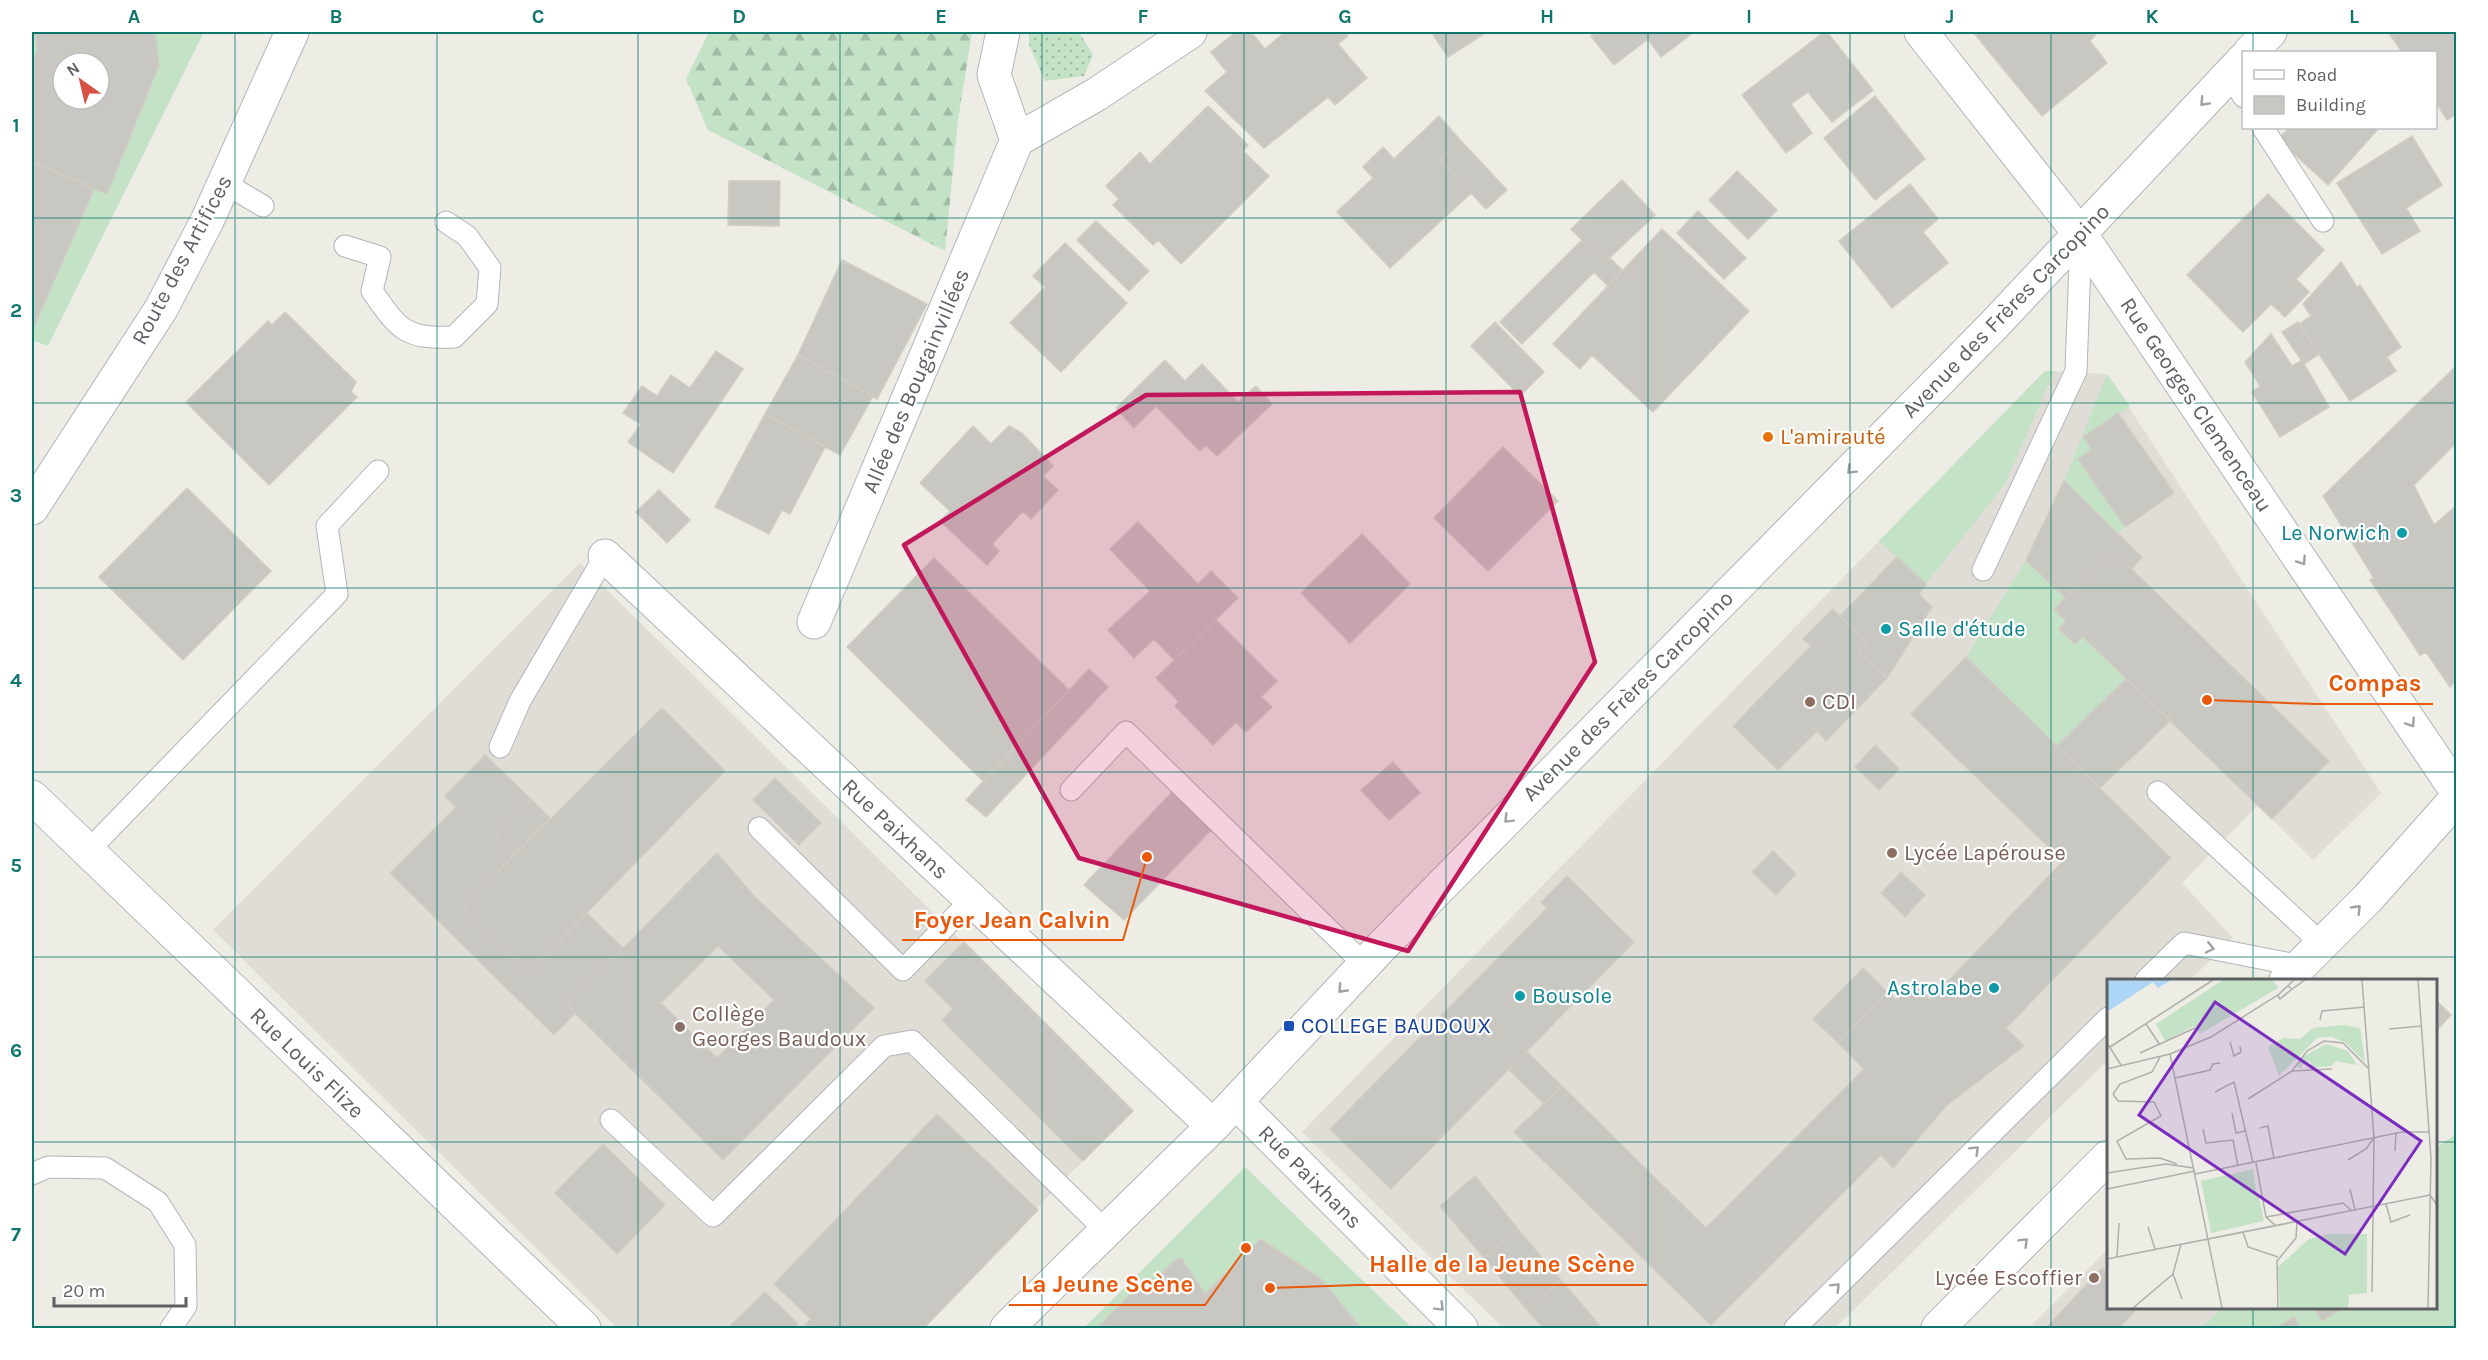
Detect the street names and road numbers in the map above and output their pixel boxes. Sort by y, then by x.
street label: Route des Artifices [126,171,238,349]
street label: Avenue des Frères Carcopino [1897,199,2115,423]
street label: Allée des Bougainvillées [857,265,975,497]
street label: Rue Georges Clemenceau [2114,293,2278,517]
street label: Avenue des Frères Carcopino [1517,585,1739,807]
street label: Rue Paixhans [837,773,953,885]
street label: Rue Louis Flize [245,1002,369,1124]
street label: Rue Paixhans [1253,1120,1367,1234]

